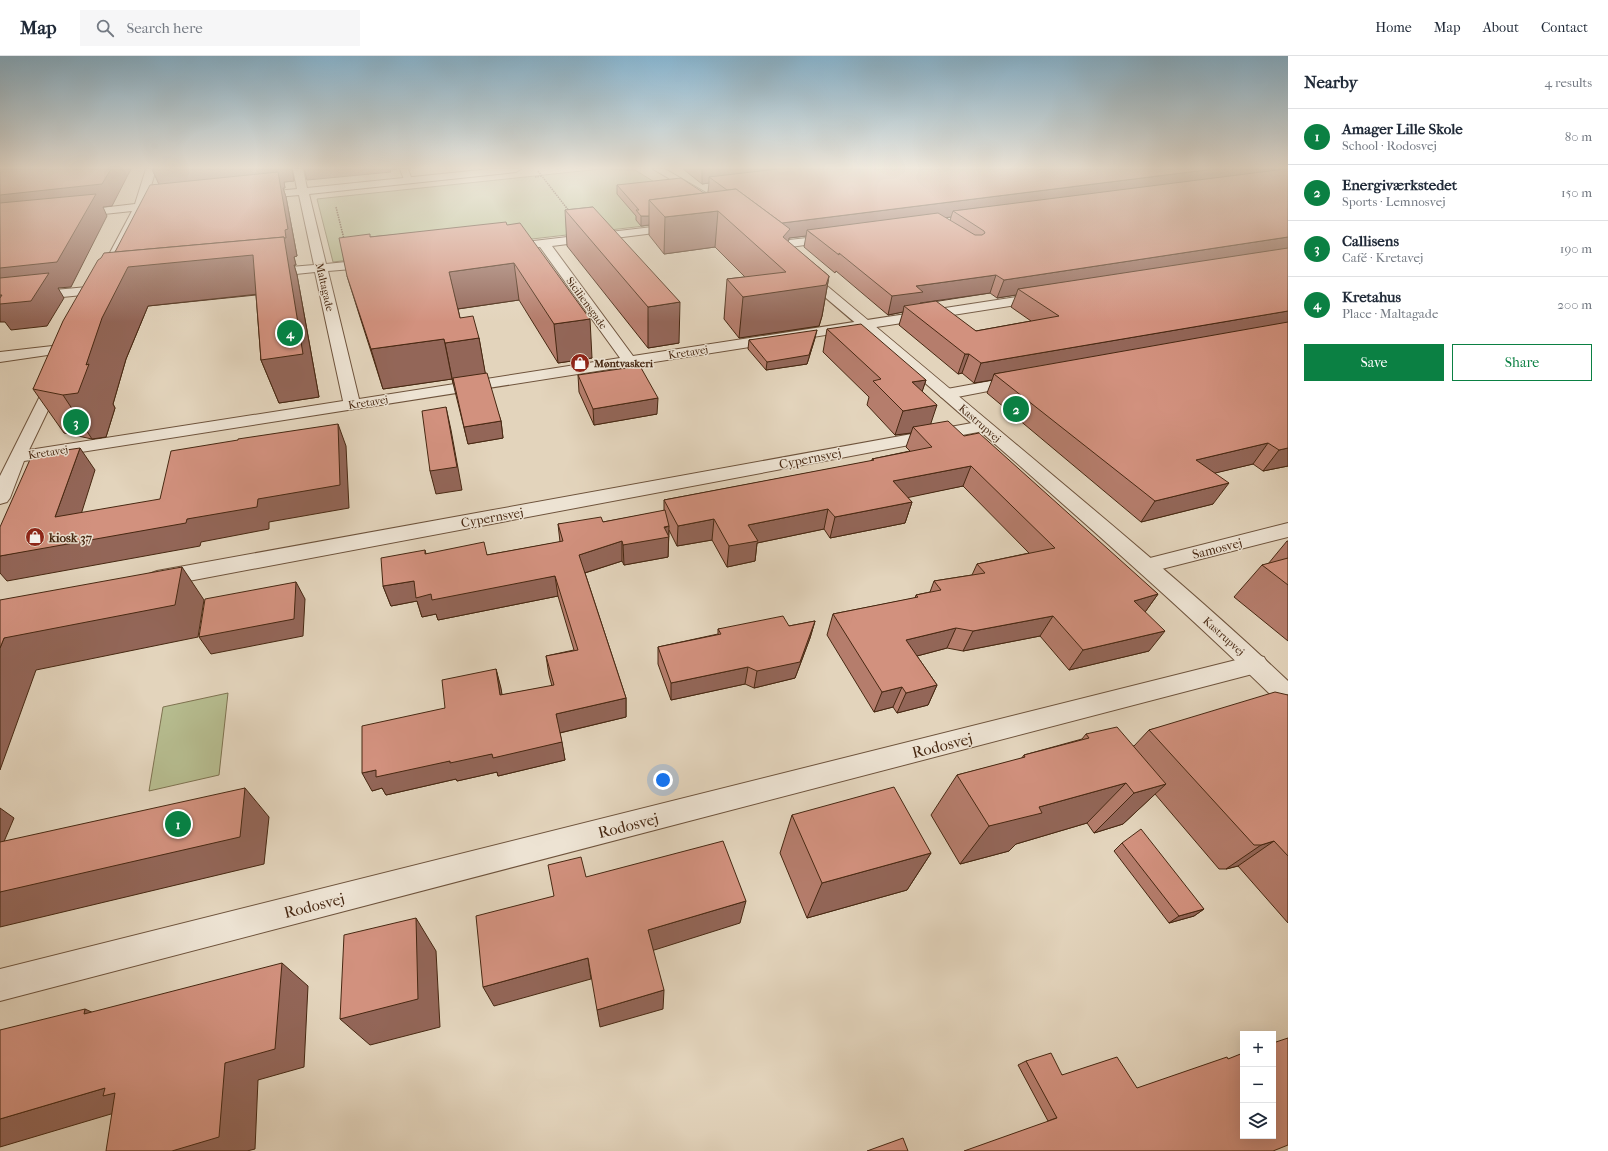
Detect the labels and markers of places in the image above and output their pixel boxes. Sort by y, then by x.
pin: 4 [277,318,303,348]
shop icon: Møntvaskeri [569,352,591,374]
place label: Møntvaskeri [593,357,654,370]
pin: 2 [1003,394,1029,424]
pin: 3 [63,407,89,437]
shop icon: kiosk 37 [24,526,46,548]
place label: kiosk 37 [48,530,93,546]
pin: 1 [165,809,191,839]

